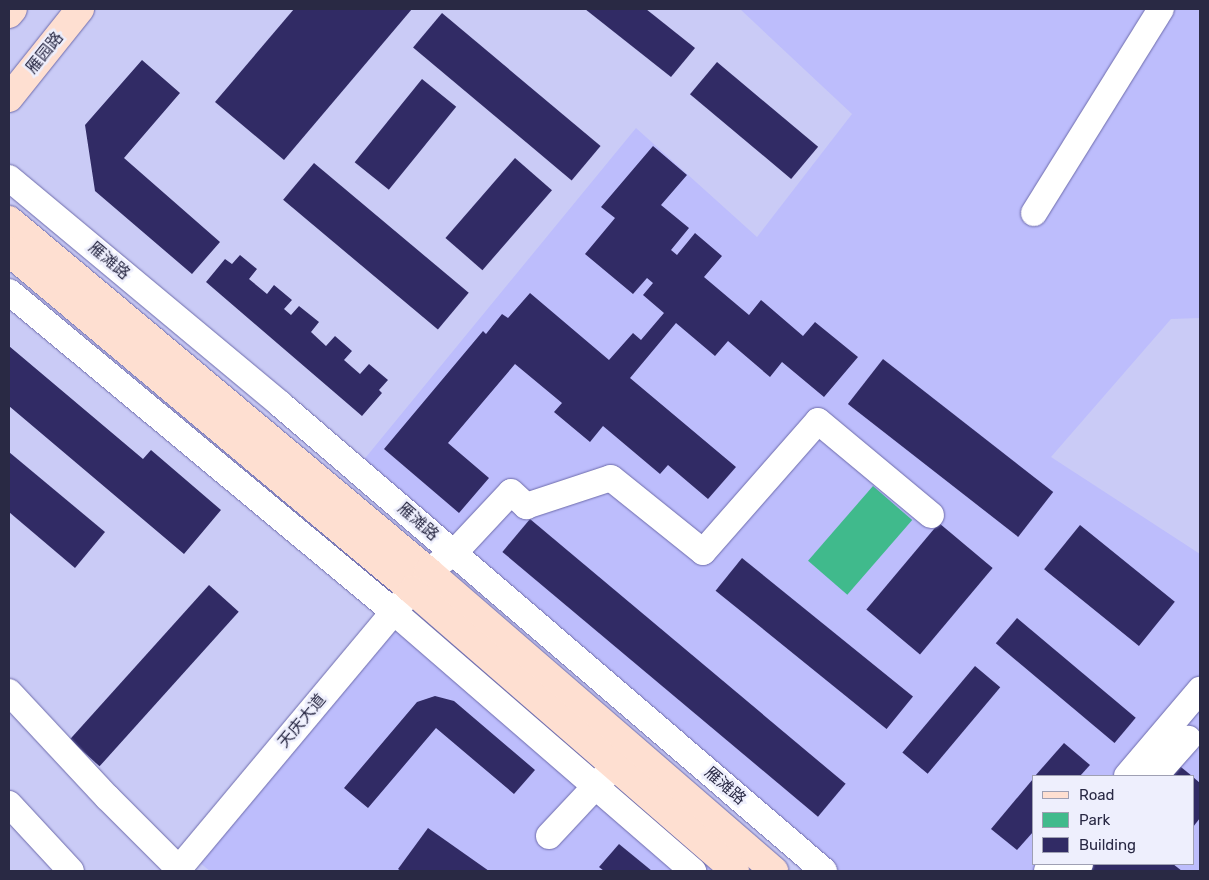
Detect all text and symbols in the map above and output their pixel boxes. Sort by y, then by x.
street label: 雁园路 [22,28,68,78]
street label: 雁滩路 [84,238,134,284]
street label: 雁滩路 [394,499,442,545]
street label: 天庆大道 [274,690,330,752]
street label: 雁滩路 [701,763,749,809]
legend [1032,775,1194,865]
text: Road [1079,786,1115,804]
text: Park [1079,811,1110,829]
text: Building [1079,836,1136,854]

